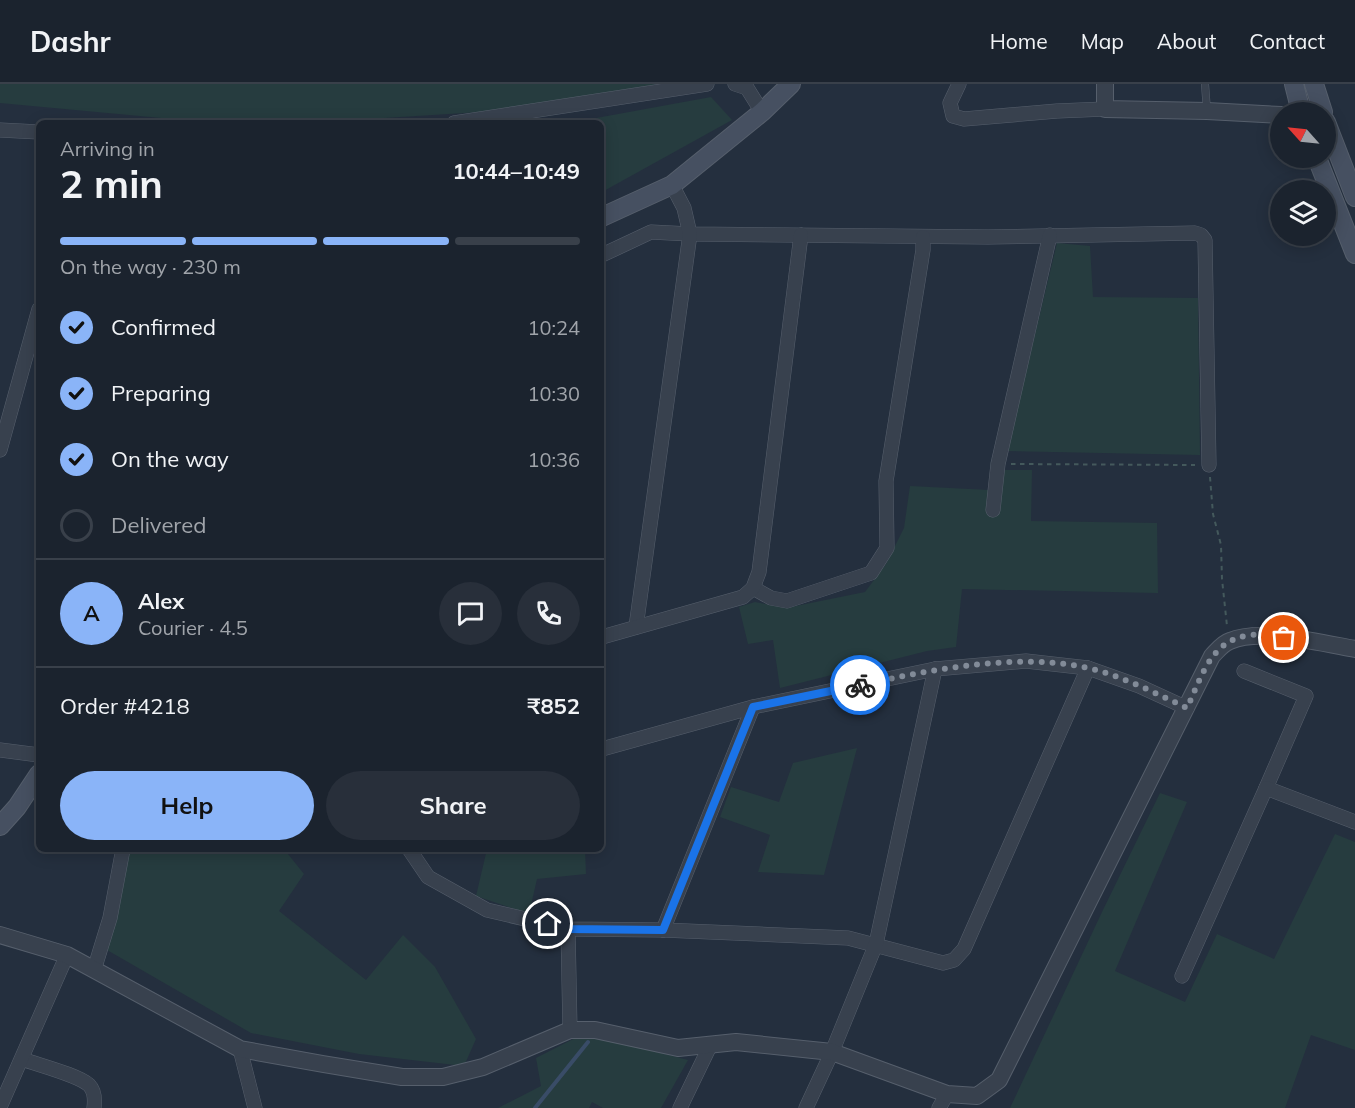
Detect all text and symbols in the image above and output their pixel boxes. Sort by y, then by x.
text: Dashr [30,24,111,59]
text: Home [990,28,1048,54]
text: Map [1081,28,1124,54]
text: About [1157,28,1216,54]
text: Contact [1249,28,1325,54]
north arrow [1270,102,1336,168]
map controls [1270,102,1336,246]
text: Arriving in [60,136,155,161]
text: 10:44–10:49 [452,157,580,185]
text: 2 min [60,159,163,208]
button: layers [1270,180,1336,246]
text: On the way · 230 m [60,254,241,279]
icon: check [60,311,93,344]
text: Confirmed [111,313,216,341]
text: 10:24 [527,315,580,340]
icon: check [60,377,93,410]
text: Preparing [111,379,211,407]
text: 10:30 [527,381,580,406]
icon: check [60,443,93,476]
text: On the way [111,445,229,473]
text: 10:36 [527,447,580,472]
text: Delivered [111,511,206,539]
button: chat [439,582,502,645]
button: phone [517,582,580,645]
text: Alex [138,587,184,615]
text: A [83,599,100,627]
pin [1258,612,1309,663]
text: Courier · 4.5 [138,615,248,640]
icon: bag [1267,621,1300,654]
courier [830,655,890,715]
icon: bike [844,669,877,702]
text: Order #4218 [60,692,190,720]
text: ₹852 [527,692,580,720]
button: Help [60,771,314,840]
button: Share [326,771,580,840]
pin [522,898,573,949]
icon: home [531,907,564,940]

